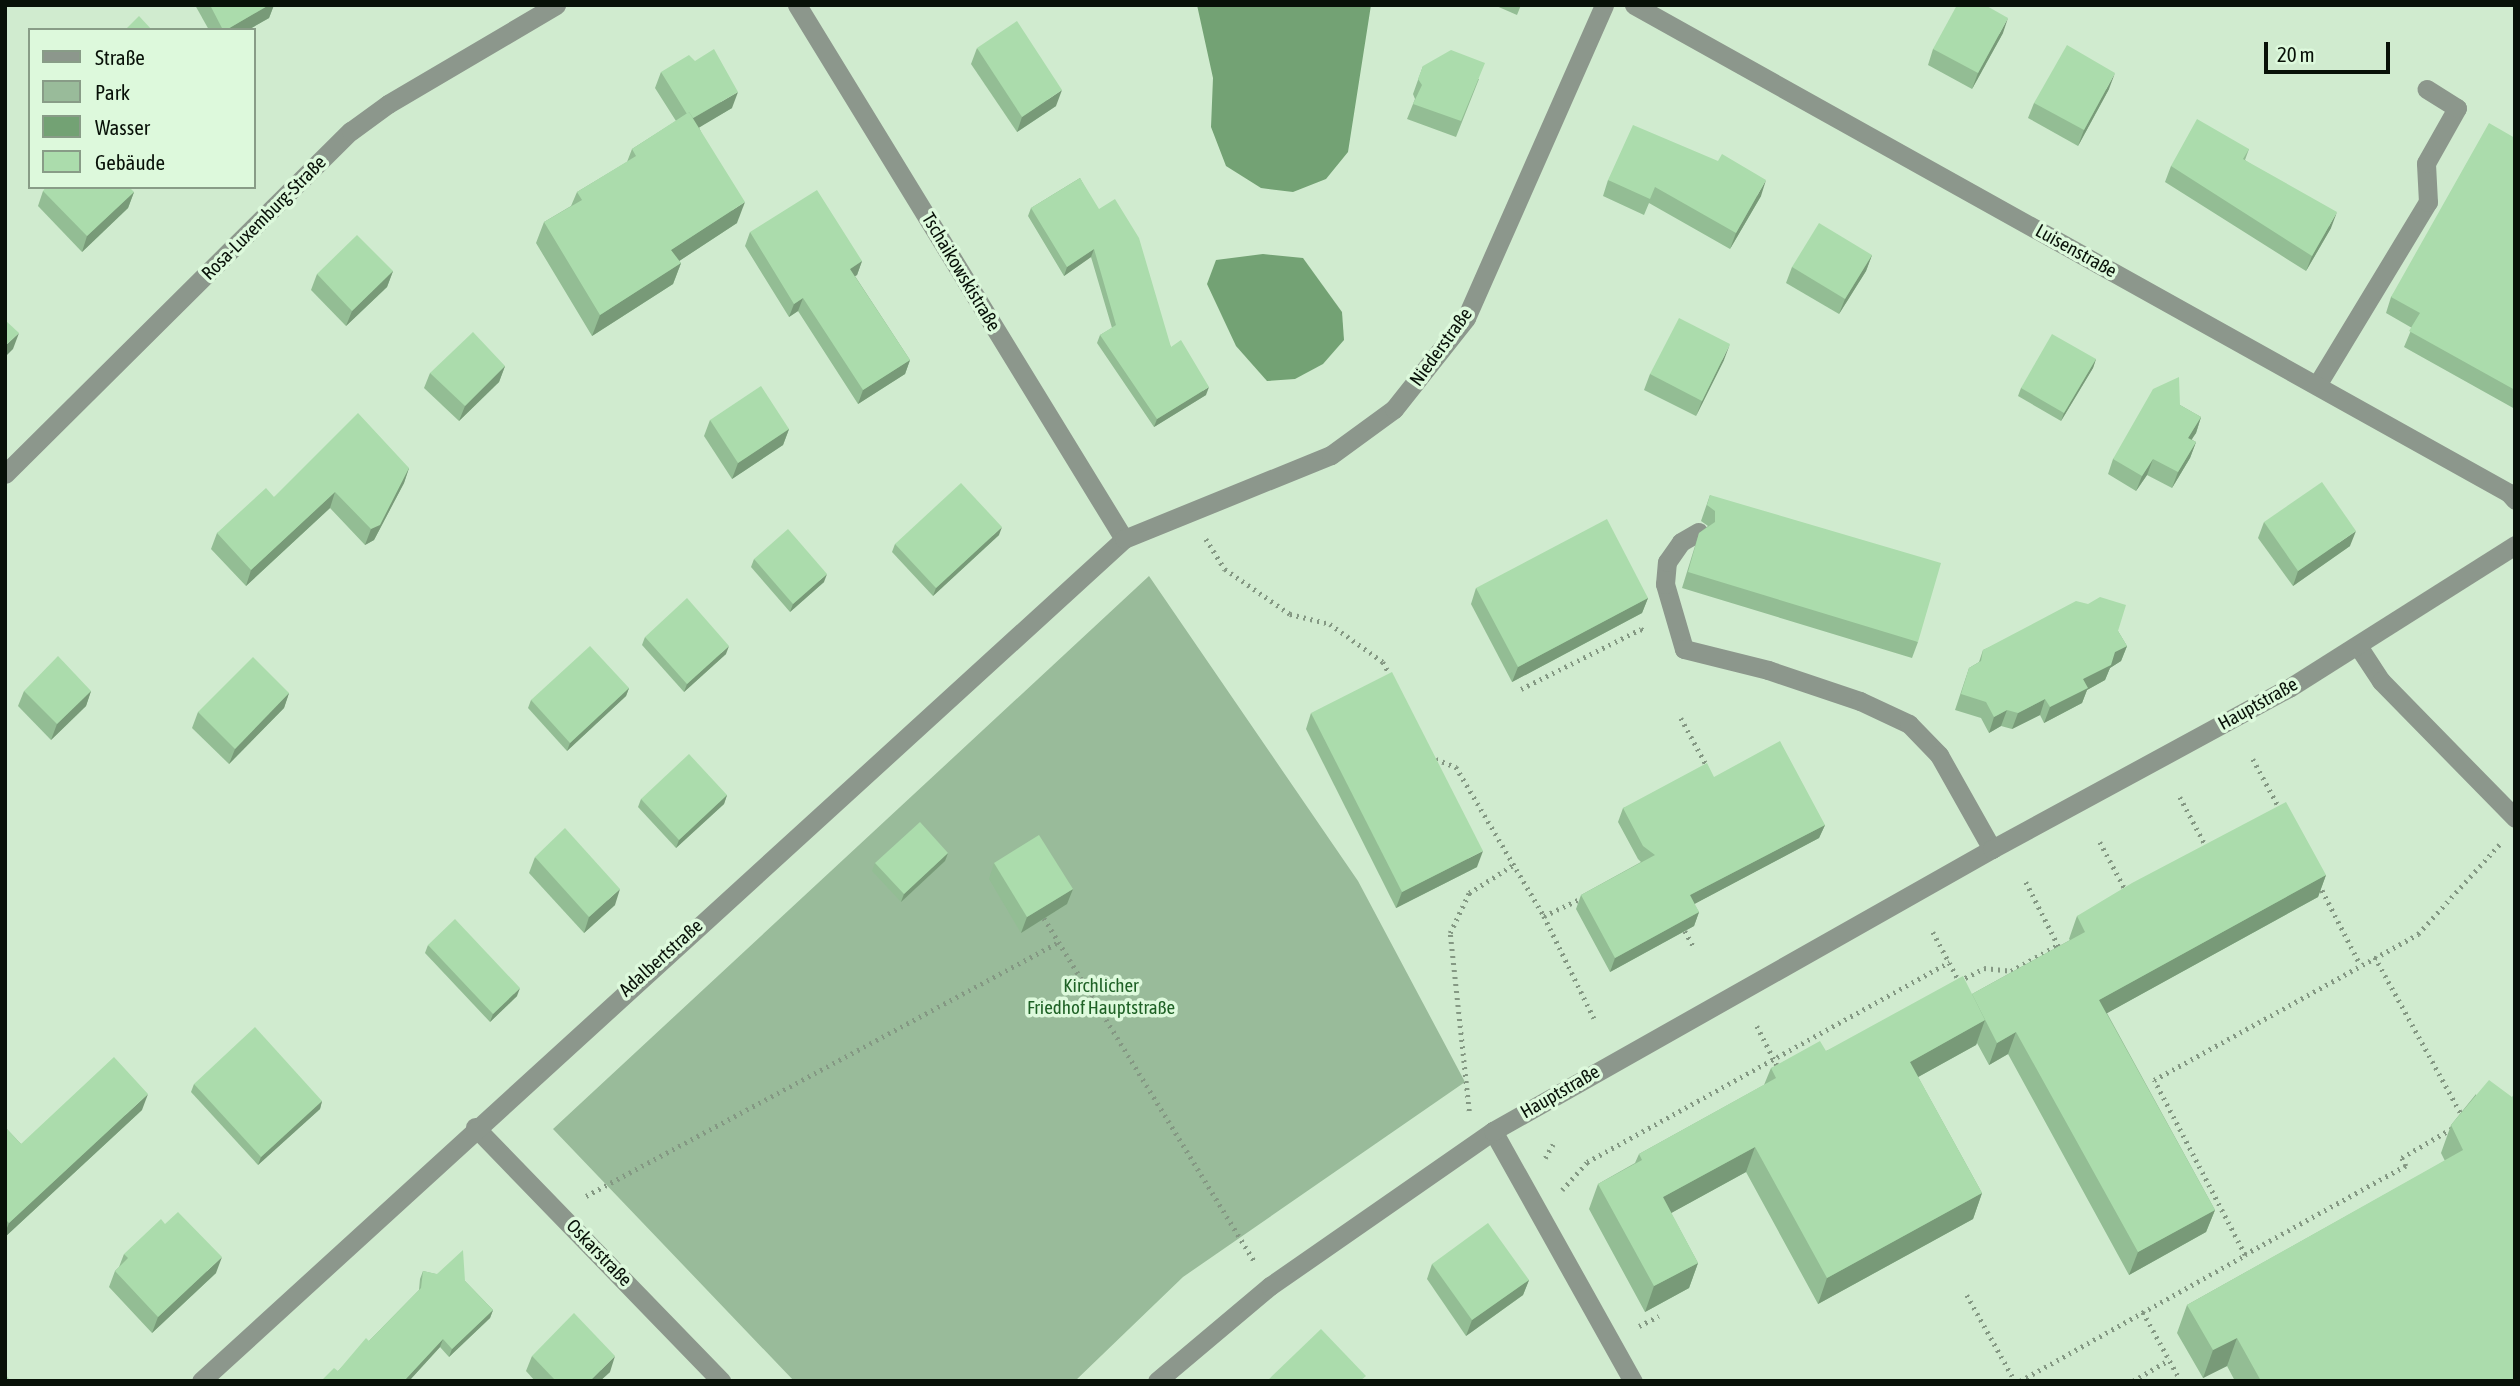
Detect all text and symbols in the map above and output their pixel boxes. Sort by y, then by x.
legend [28,28,256,189]
scale bar [2268,28,2394,72]
text: 20 m [2277,42,2315,66]
text: Straße [95,45,145,69]
text: Park [95,80,130,104]
text: Wasser [95,115,150,139]
text: Gebäude [95,150,165,174]
street label: Rosa-Luxemburg-Straße [197,151,331,285]
street label: Tschaikowskistraße [917,209,1005,335]
street label: Luisenstraße [2031,219,2121,283]
street label: Niederstraße [1405,303,1477,391]
street label: Hauptstraße [2214,673,2302,735]
street label: Adalbertstraße [615,915,707,1001]
park label: Kirchlicher Friedhof Hauptstraße [1027,975,1175,1019]
street label: Hauptstraße [1516,1060,1604,1124]
street label: Oskarstraße [561,1215,637,1291]

